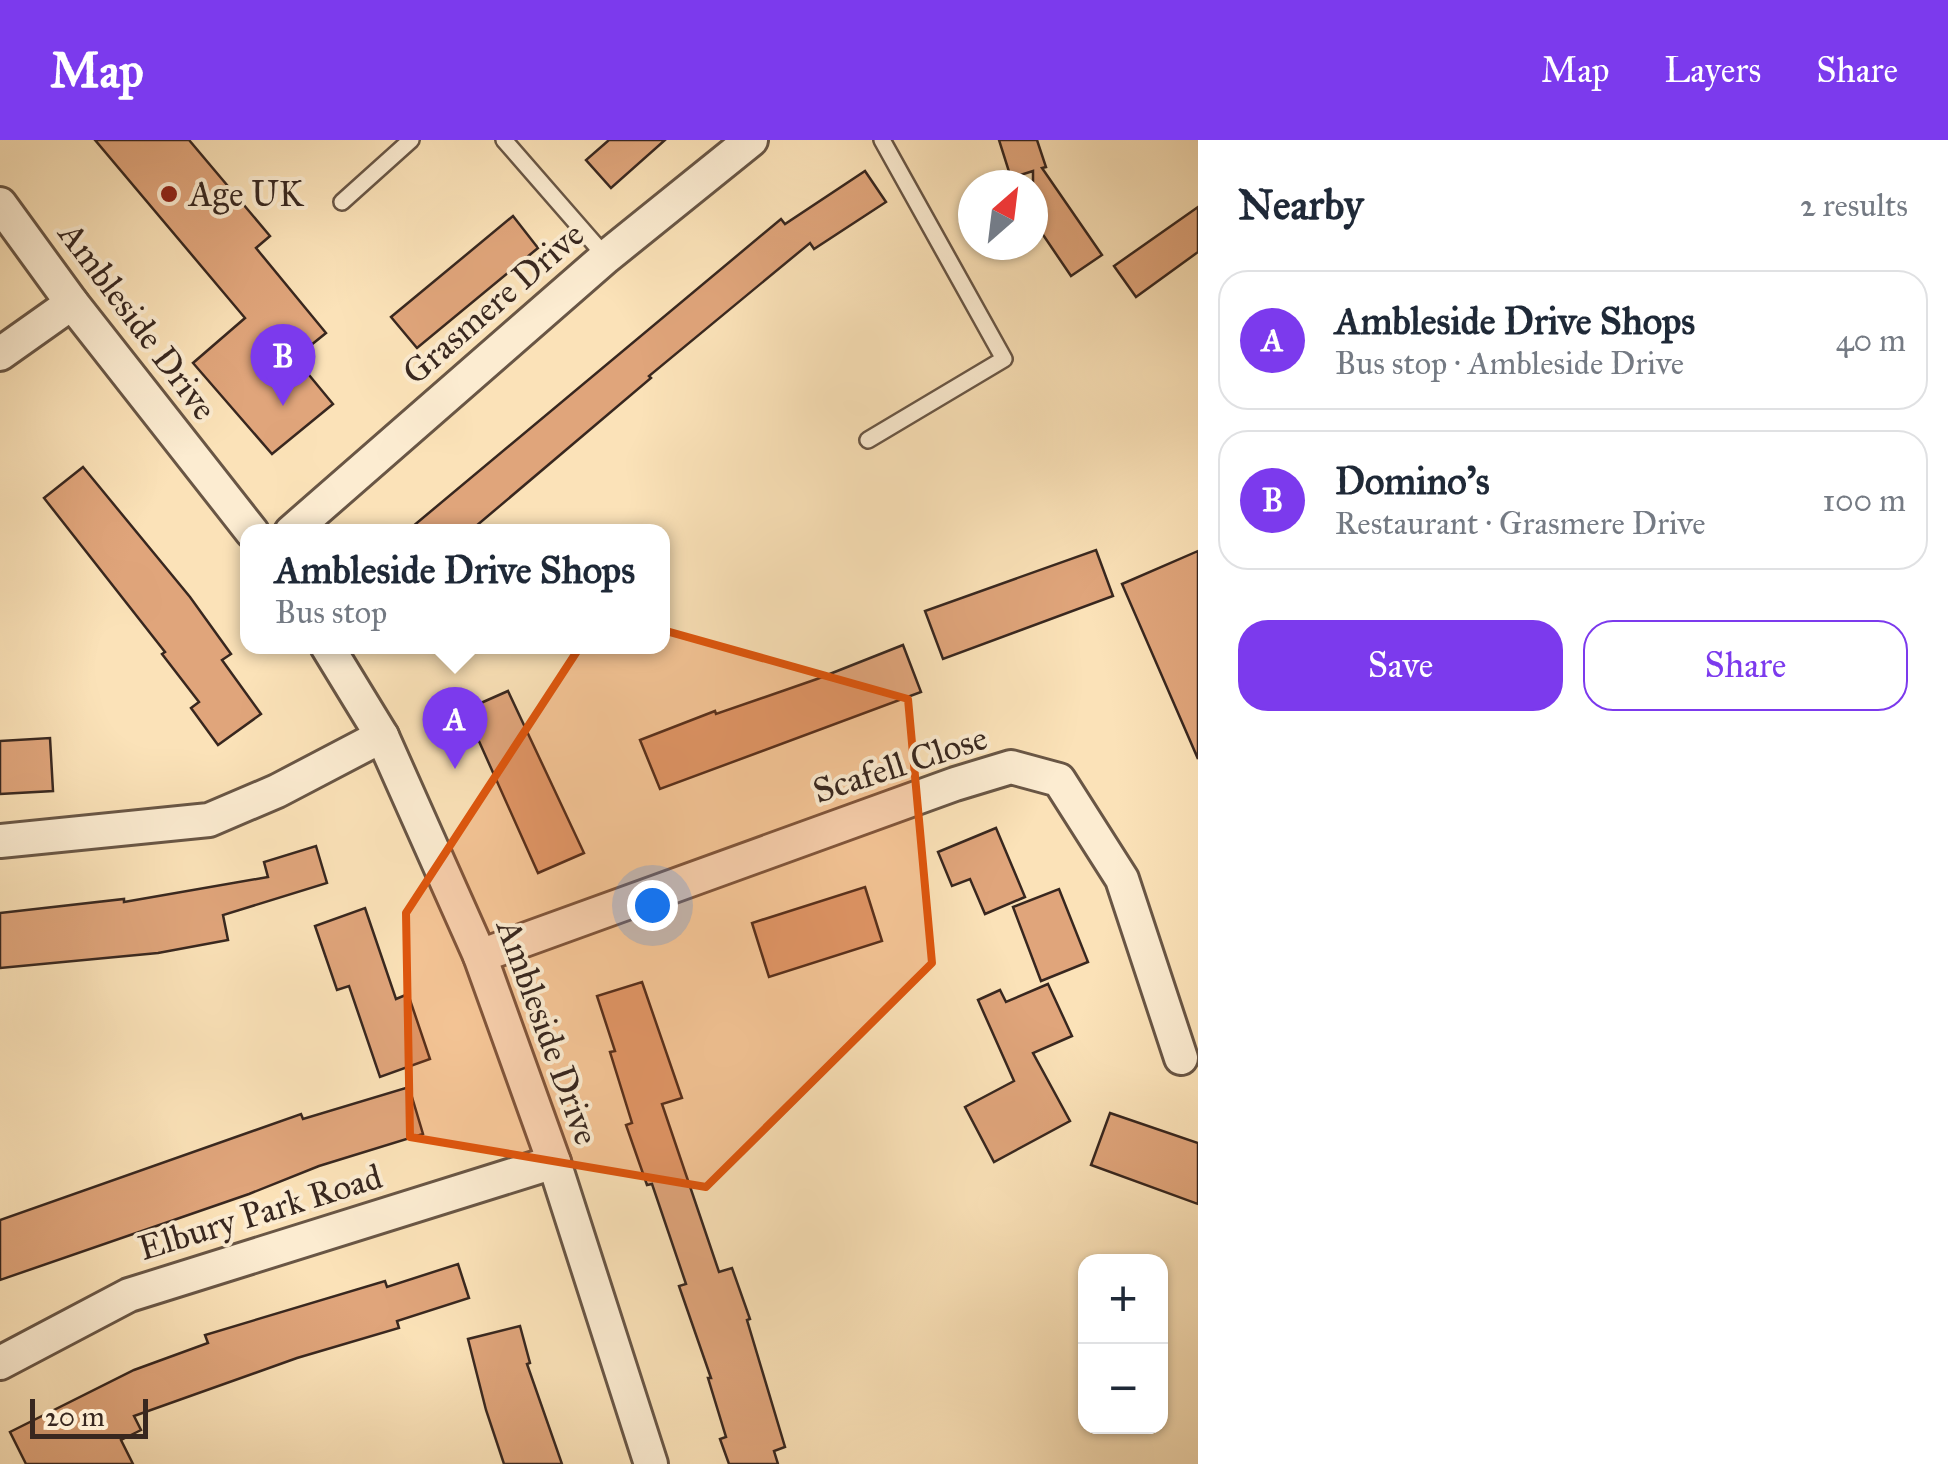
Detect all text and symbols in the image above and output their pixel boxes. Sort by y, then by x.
text: Map [50,41,144,100]
text: Map [1541,49,1609,92]
text: Layers [1664,49,1761,92]
text: Share [1816,49,1898,92]
north arrow [958,170,1048,260]
place label: Age UK [187,173,305,216]
text: Nearby [1238,179,1363,231]
marker: Age UK [158,183,180,205]
text: 2 results [1800,186,1908,225]
street label: Ambleside Drive [48,212,226,429]
street label: Grasmere Drive [394,213,593,394]
text: Ambleside Drive Shops [1335,298,1695,344]
text: A [1262,321,1283,360]
text: 40 m [1836,321,1906,360]
pin: B [250,324,316,406]
text: Bus stop · Ambleside Drive [1335,344,1684,383]
text: Domino's [1335,458,1490,504]
text: B [1262,481,1283,520]
text: 100 m [1822,481,1906,520]
text: Restaurant · Grasmere Drive [1335,504,1706,543]
popup [240,524,670,654]
text: Ambleside Drive Shops [275,547,635,593]
text: Bus stop [275,593,387,632]
button: Save [1238,620,1563,711]
button: Share [1583,620,1908,711]
pin: A [422,686,488,769]
street label: Scafell Close [808,716,993,813]
your location [627,880,678,931]
street label: Ambleside Drive [486,912,608,1151]
street label: Elbury Park Road [133,1155,388,1270]
map controls [1078,1254,1168,1434]
button: + [1078,1254,1168,1344]
button: − [1078,1344,1168,1434]
scale bar [30,1394,148,1438]
text: 20 m [45,1399,105,1434]

